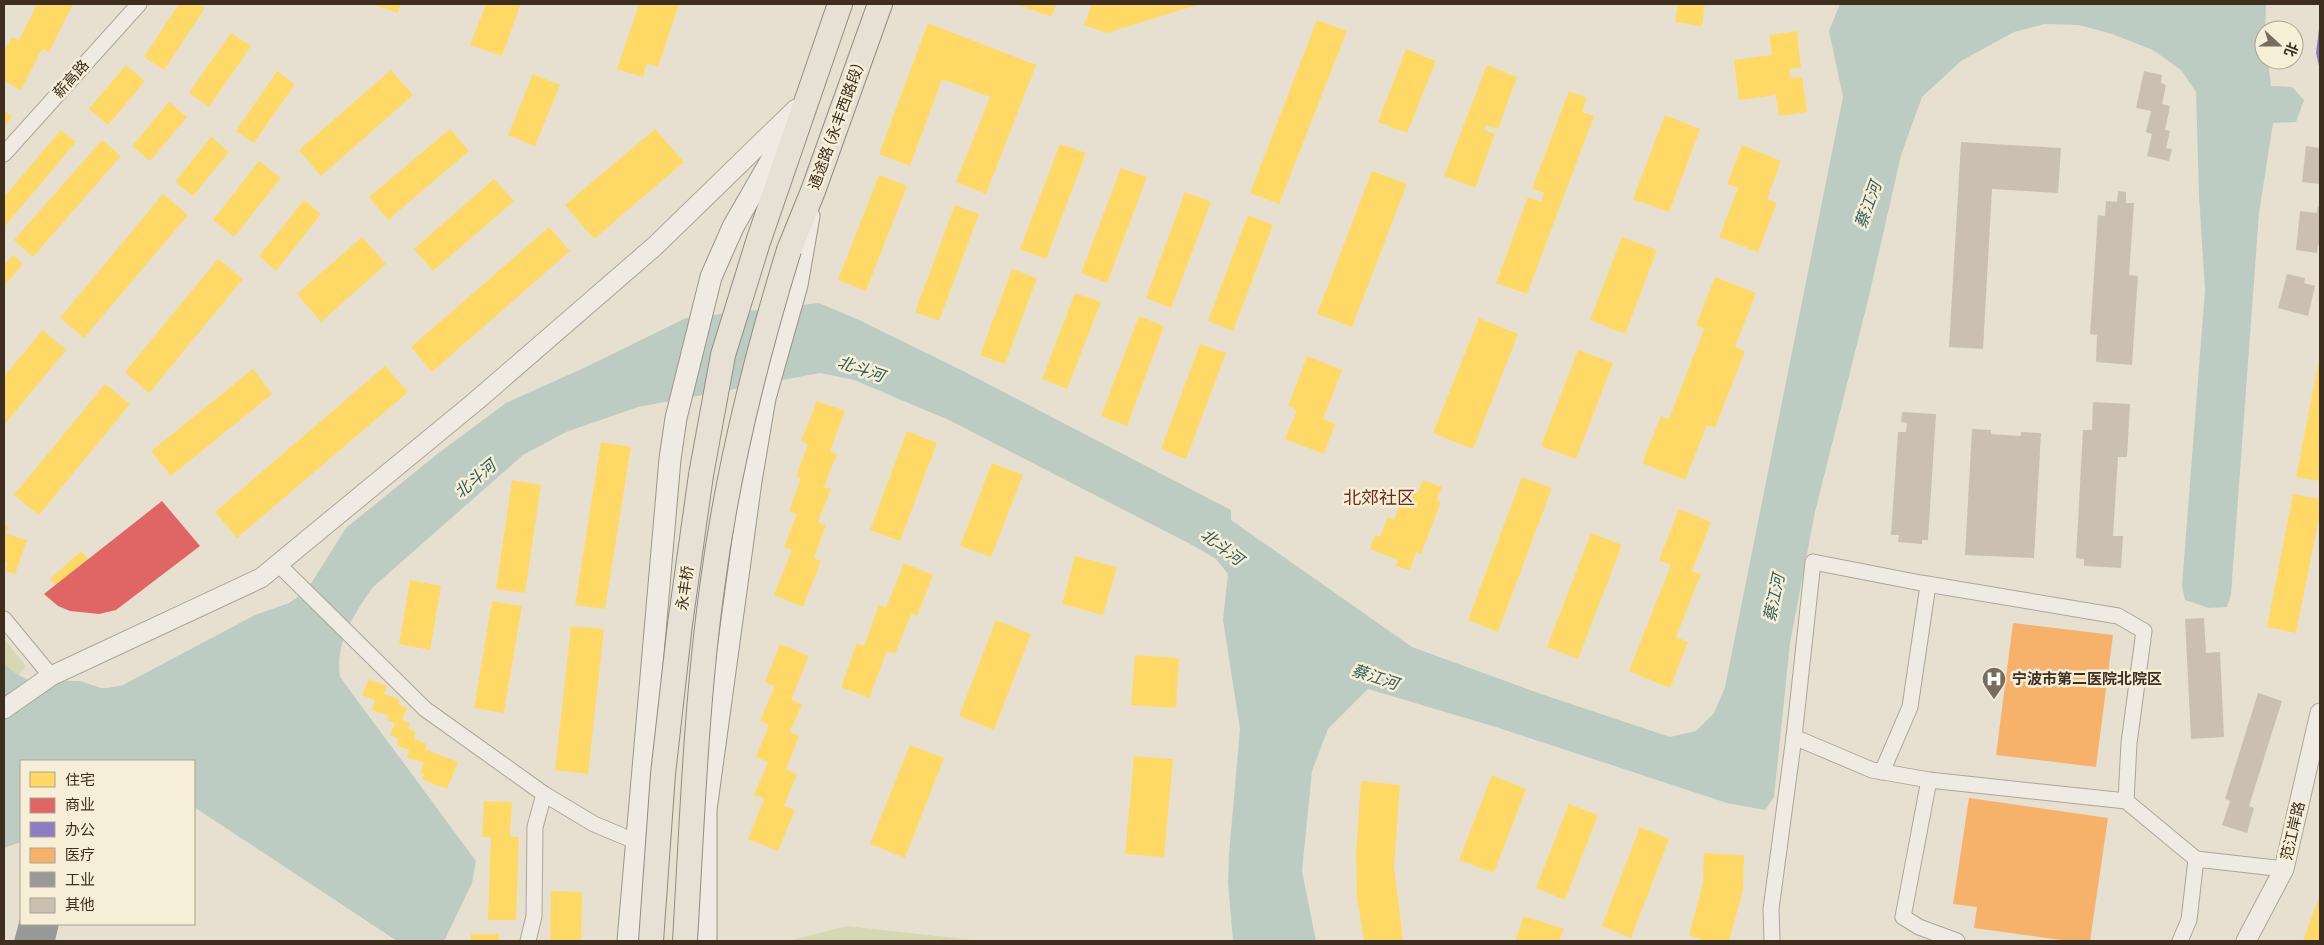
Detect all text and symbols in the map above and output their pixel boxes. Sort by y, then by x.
north arrow [2254,20,2304,70]
text: 北 [2280,40,2301,59]
street label: 薪高路 [49,56,93,102]
street label: 通途路 (永丰西路段) [805,62,867,192]
water label: 蔡江河 [1851,176,1886,231]
water label: 北斗河 [835,352,890,387]
water label: 北斗河 [451,454,502,502]
district label: 北郊社区 [1343,487,1415,509]
water label: 北斗河 [1197,525,1249,571]
street label: 永丰桥 [673,564,697,612]
water label: 蔡江河 [1760,570,1789,623]
water label: 蔡江河 [1349,661,1404,694]
hospital icon: 宁波市第二医院北院区 [1981,666,2007,700]
place label: 宁波市第二医院北院区 [2012,670,2162,688]
legend [20,760,195,925]
text: 住宅 [65,771,95,789]
text: 商业 [65,796,95,814]
street label: 范江岸路 [2277,800,2309,862]
text: 办公 [65,821,95,839]
text: 医疗 [65,846,95,864]
text: 工业 [65,871,95,889]
text: 其他 [65,896,95,914]

